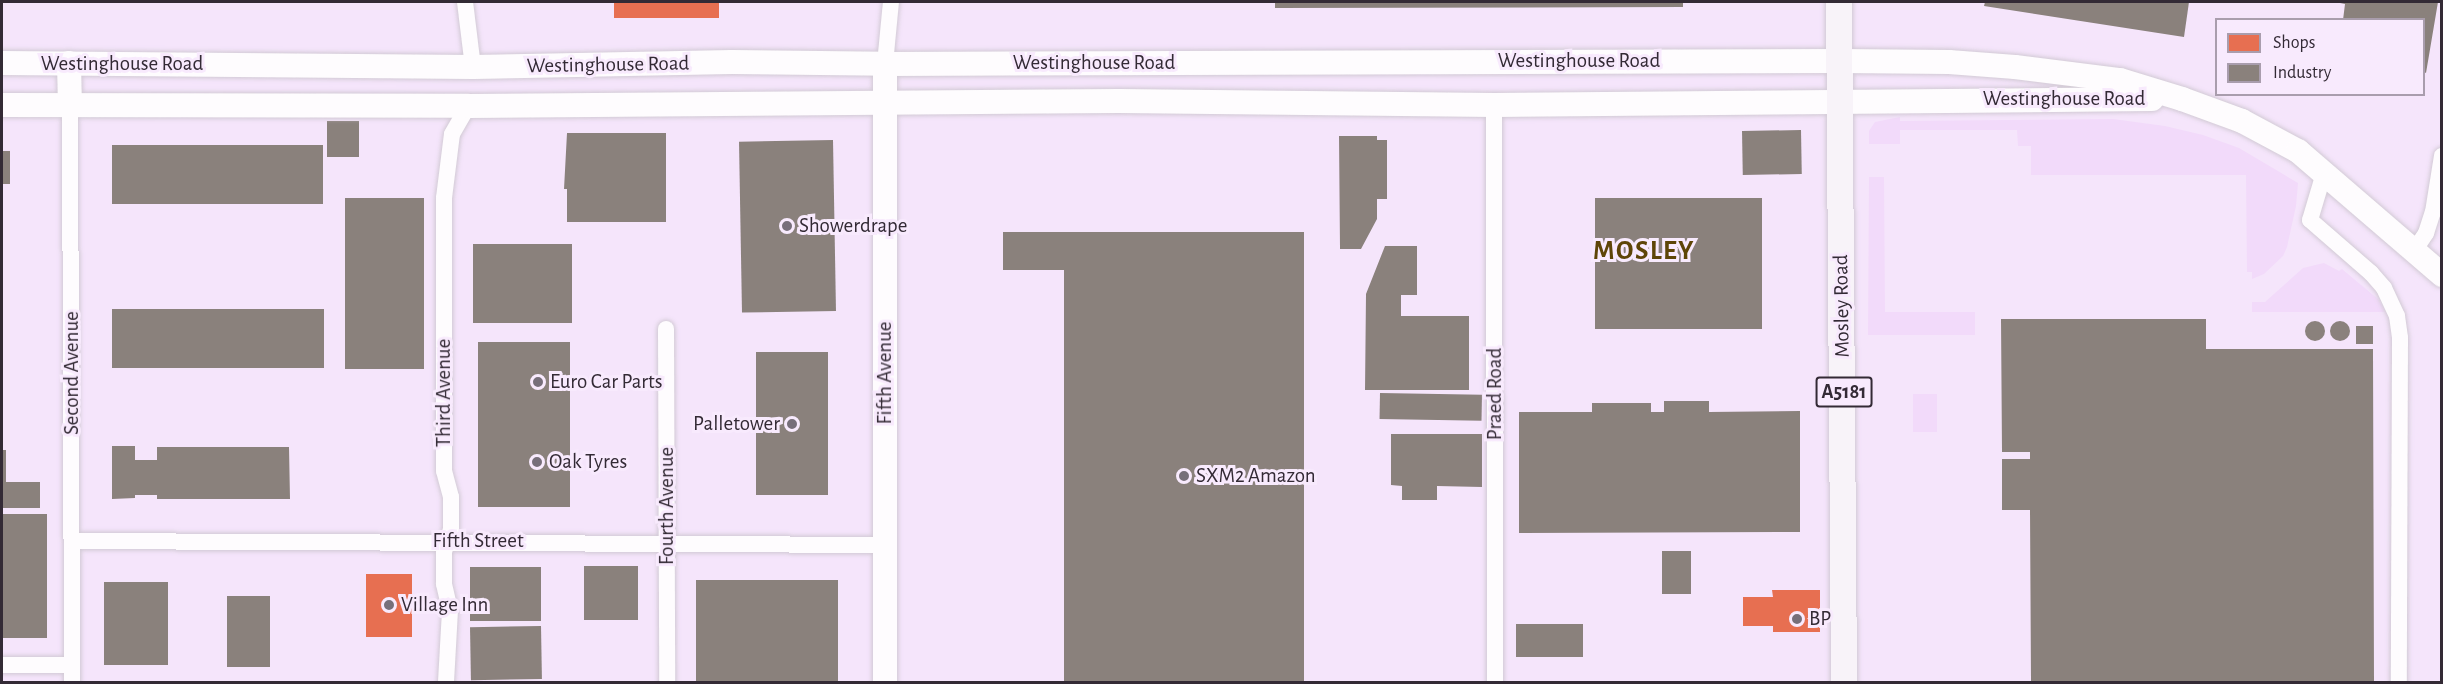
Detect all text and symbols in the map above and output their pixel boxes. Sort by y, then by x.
legend [2215,18,2425,96]
text: Shops [2273,34,2315,52]
street label: Westinghouse Road [1498,48,1660,74]
street label: Westinghouse Road [1013,50,1175,76]
street label: Westinghouse Road [41,51,203,77]
street label: Westinghouse Road [526,51,690,79]
text: Industry [2273,64,2332,82]
street label: Westinghouse Road [1983,86,2145,112]
place label: Showerdrape [799,213,907,239]
marker: Showerdrape [780,219,794,233]
district label: MOSLEY [1593,235,1695,267]
street label: Mosley Road [1829,254,1855,358]
street label: Second Avenue [59,311,85,435]
street label: Fifth Avenue [872,321,898,425]
street label: Third Avenue [431,339,457,447]
street label: Praed Road [1482,348,1508,440]
place label: Euro Car Parts [550,369,663,395]
marker: Euro Car Parts [531,375,545,389]
road number: A5181 [1816,375,1872,409]
place label: Palletower [693,411,780,437]
marker: Palletower [785,417,799,431]
street label: Fourth Avenue [654,447,680,565]
place label: Oak Tyres [549,449,627,475]
marker: Oak Tyres [530,455,544,469]
place label: SXM2 Amazon [1196,463,1316,489]
marker: SXM2 Amazon [1177,469,1191,483]
street label: Fifth Street [432,528,524,554]
place label: Village Inn [401,592,488,618]
marker: Village Inn [382,598,396,612]
place label: BP [1809,606,1831,632]
marker: BP [1790,612,1804,626]

